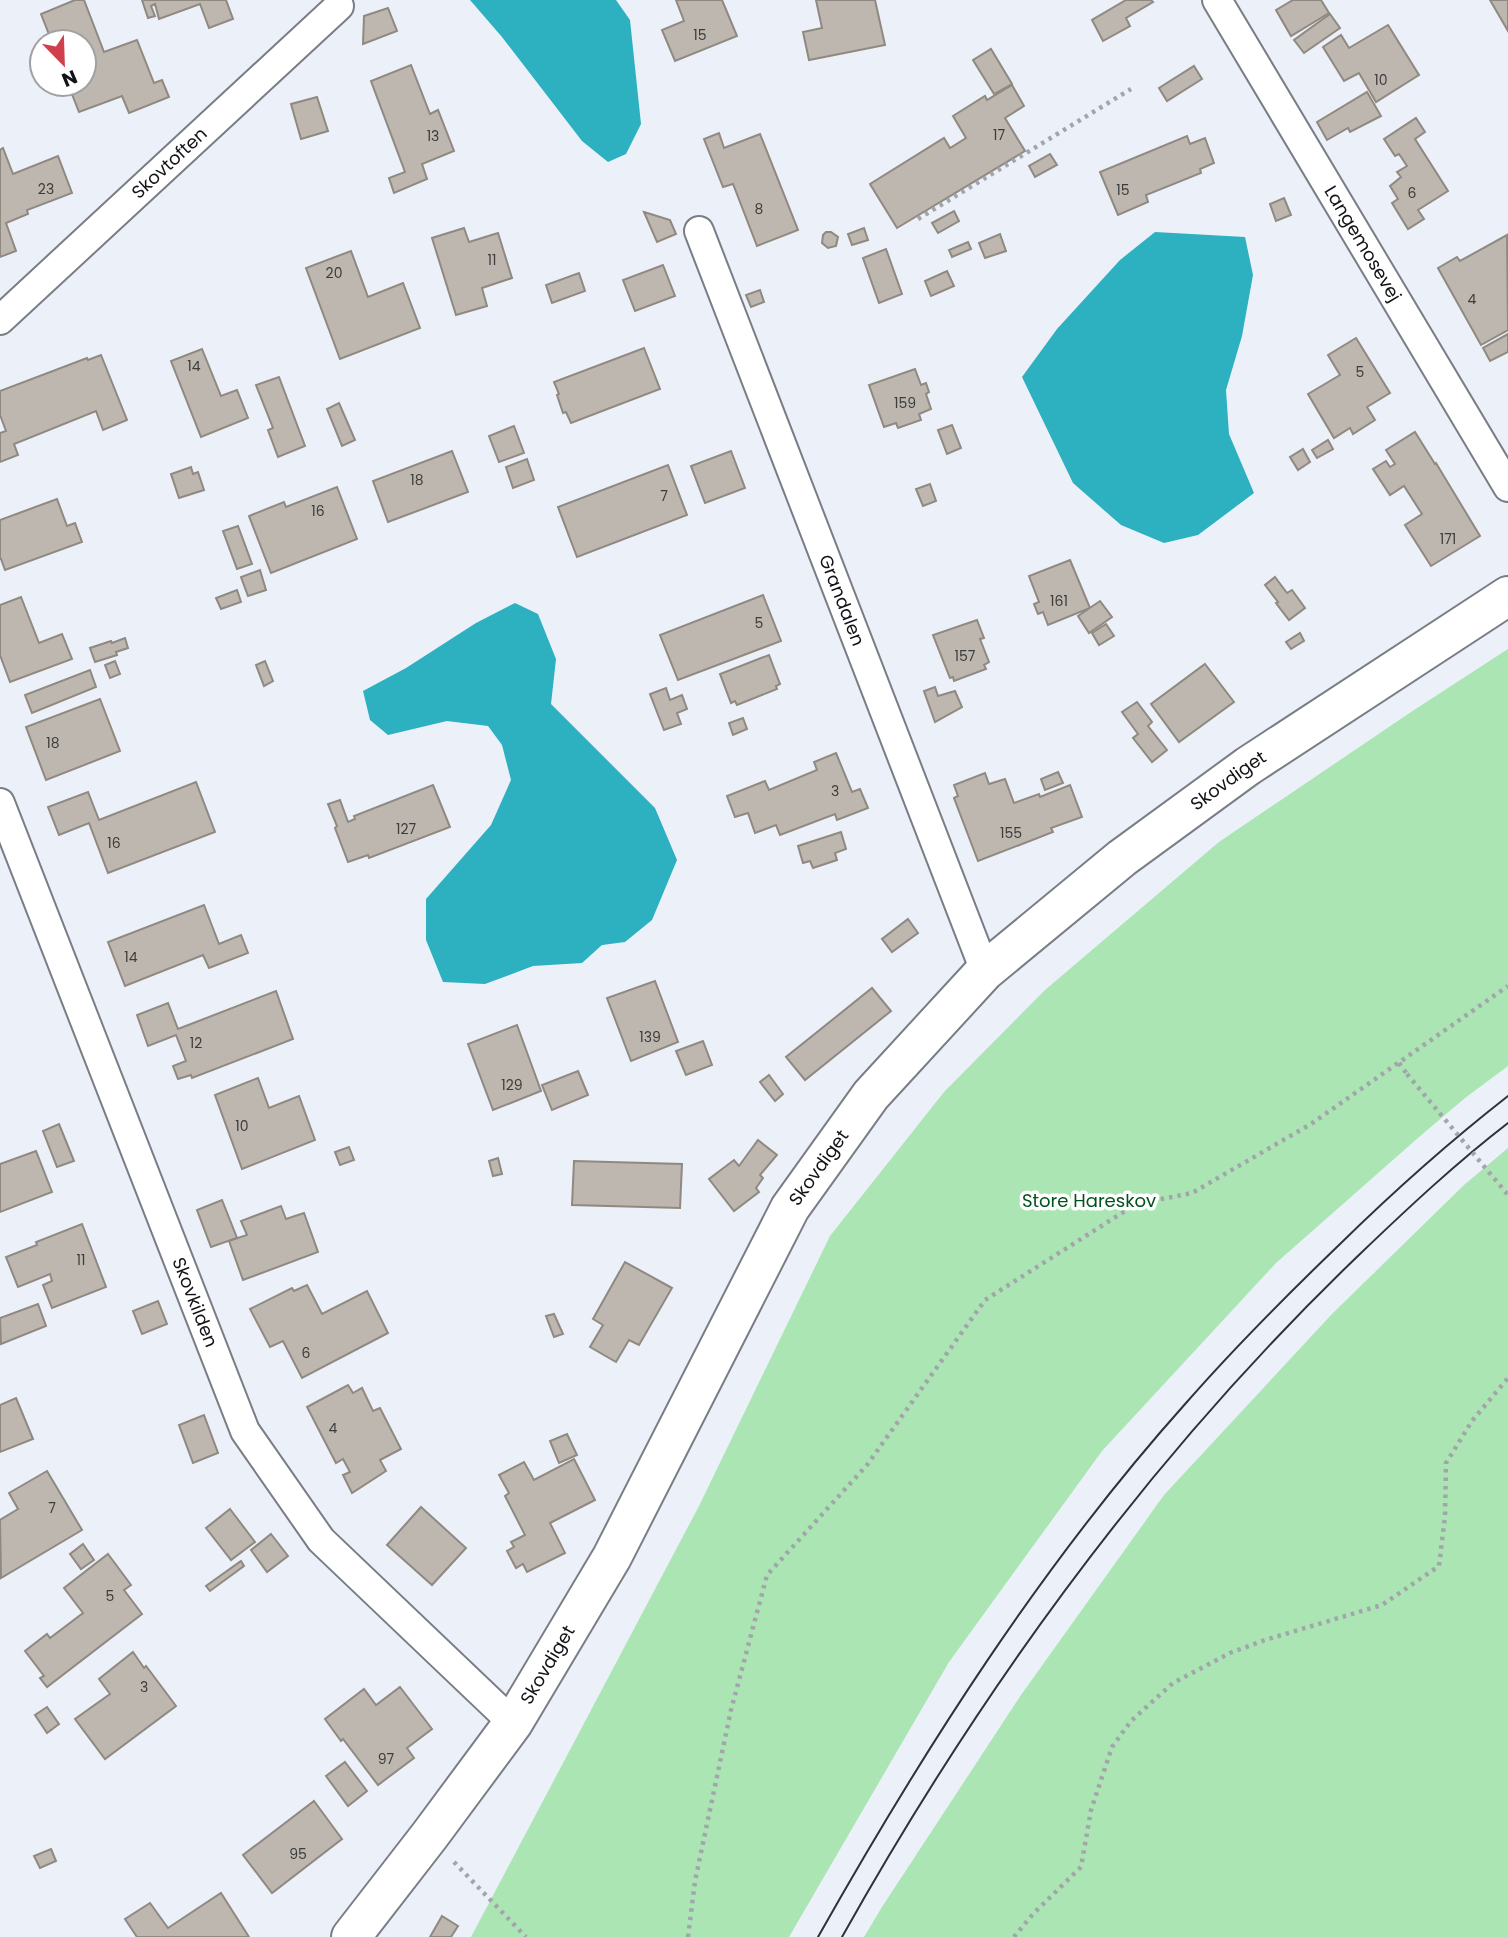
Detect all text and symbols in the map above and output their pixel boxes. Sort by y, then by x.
house number: 15 [693,25,707,45]
north arrow [28,28,98,98]
text: N [58,63,81,93]
house number: 10 [1374,70,1388,90]
street label: Skovtoften [126,121,212,204]
house number: 17 [993,125,1005,145]
house number: 13 [427,126,439,146]
house number: 23 [38,179,54,199]
house number: 15 [1116,180,1130,200]
street label: Langemosevej [1319,181,1407,306]
house number: 6 [1408,183,1417,203]
house number: 8 [755,199,764,219]
house number: 11 [488,250,496,270]
house number: 20 [326,263,342,283]
house number: 4 [1468,289,1477,309]
house number: 14 [187,356,201,376]
house number: 5 [1356,362,1364,382]
house number: 159 [894,393,916,413]
house number: 18 [410,470,424,490]
house number: 7 [660,486,668,506]
house number: 16 [311,501,325,521]
house number: 171 [1440,529,1456,549]
street label: Grandalen [813,551,871,649]
house number: 161 [1050,591,1068,611]
house number: 5 [755,613,763,633]
house number: 157 [955,646,976,666]
house number: 18 [46,733,60,753]
street label: Skovdiget [1185,744,1271,816]
house number: 3 [831,781,839,801]
house number: 127 [396,819,416,839]
house number: 155 [1000,823,1022,843]
house number: 16 [107,833,121,853]
house number: 14 [124,947,138,967]
house number: 139 [639,1027,661,1047]
house number: 12 [190,1033,202,1053]
house number: 129 [501,1075,523,1095]
house number: 10 [235,1116,249,1136]
street label: Skovdiget [783,1124,854,1211]
park label: Store Hareskov [1022,1188,1156,1213]
house number: 11 [77,1250,85,1270]
street label: Skovkilden [166,1254,224,1351]
house number: 6 [302,1343,311,1363]
house number: 4 [329,1418,338,1438]
house number: 7 [48,1498,56,1518]
house number: 5 [106,1586,114,1606]
street label: Skovdiget [514,1621,580,1709]
house number: 3 [140,1677,148,1697]
house number: 97 [378,1749,395,1769]
house number: 95 [289,1844,307,1864]

